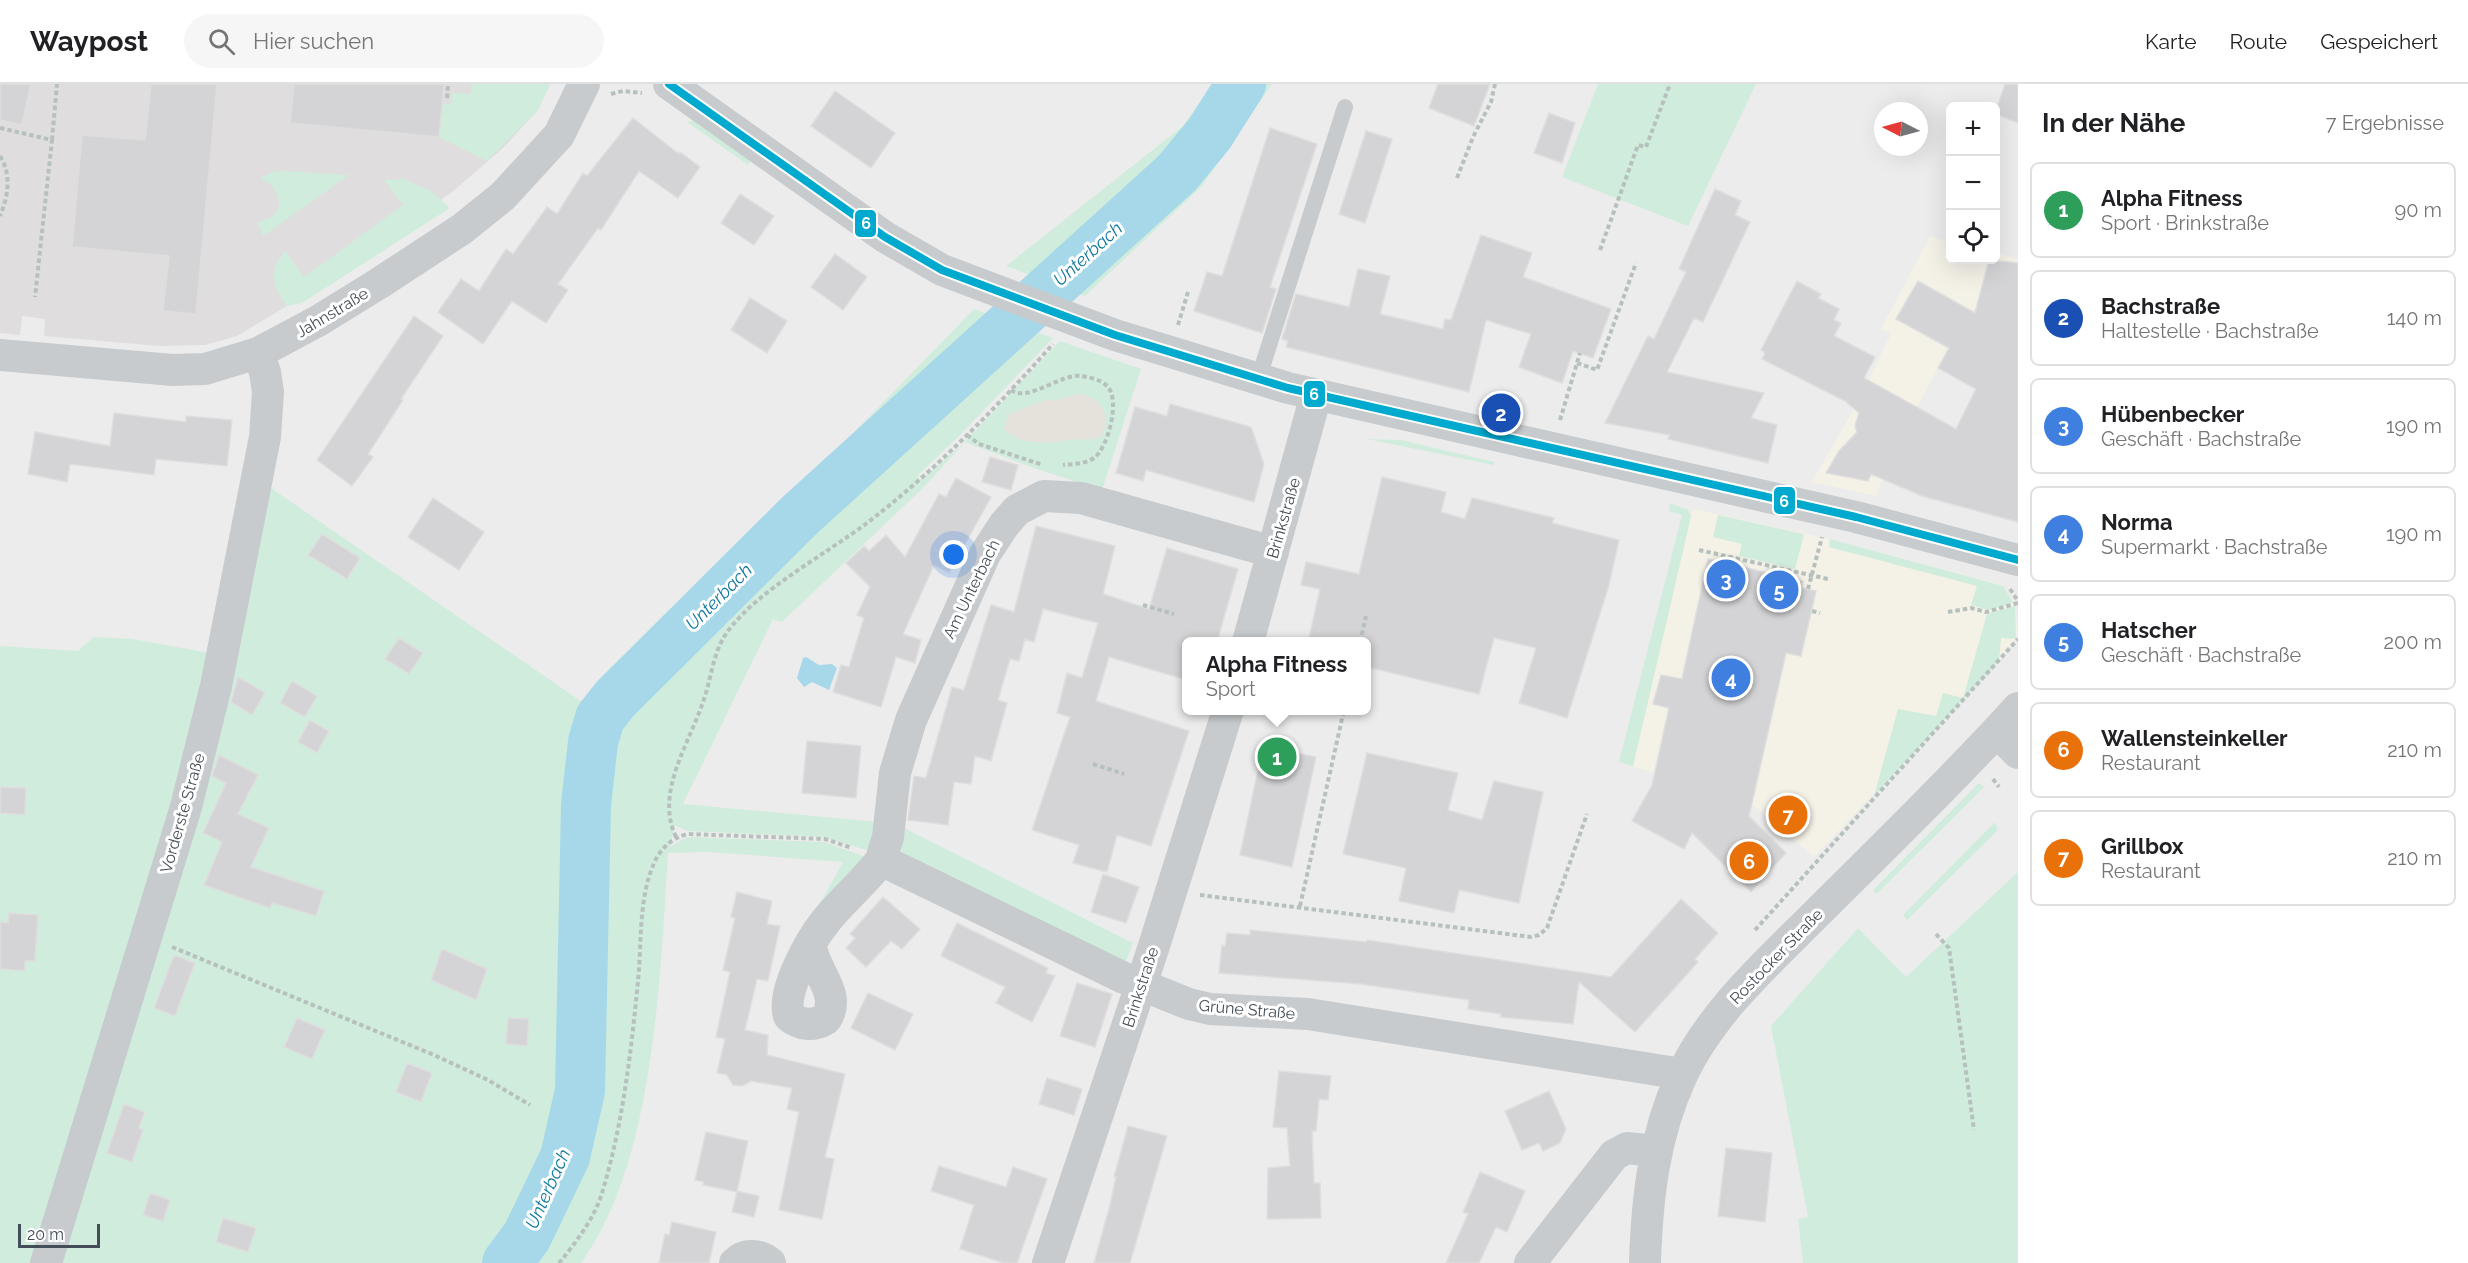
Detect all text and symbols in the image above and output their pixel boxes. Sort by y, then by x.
search box [184,14,604,68]
text: Waypost [30,25,148,58]
icon: search [205,25,238,58]
text: Hier suchen [253,28,374,54]
text: Karte [2145,29,2197,54]
text: Route [2230,29,2287,54]
text: Gespeichert [2320,29,2438,54]
north arrow [1874,102,1928,156]
map controls [1946,102,2000,264]
button: + [1946,102,2000,156]
text: In der Nähe [2042,108,2185,138]
text: 7 Ergebnisse [2326,111,2444,135]
button: − [1946,156,2000,210]
text: Alpha Fitness [2101,185,2243,211]
text: 1 [2059,198,2068,222]
text: 90 m [2395,198,2442,222]
line badge: 6 [854,209,877,238]
button: locate [1946,210,2000,264]
text: Sport · Brinkstraße [2101,211,2269,235]
text: 6 [861,214,871,233]
water label: Unterbach [1049,217,1126,290]
street label: Jahnstraße [293,284,372,341]
text: Bachstraße [2101,293,2220,319]
text: 2 [2058,306,2069,330]
text: 140 m [2387,306,2442,330]
text: Haltestelle · Bachstraße [2101,319,2319,343]
line badge: 6 [1303,380,1326,408]
text: 6 [1309,385,1319,404]
pin: 2 [1482,390,1520,436]
text: Hübenbecker [2101,401,2244,427]
text: 3 [2058,414,2069,438]
text: 190 m [2386,414,2442,438]
text: Geschäft · Bachstraße [2101,427,2301,451]
street label: Brinkstraße [1263,476,1304,561]
line badge: 6 [1773,486,1796,515]
text: 6 [1779,492,1789,511]
text: Norma [2101,509,2173,535]
text: 4 [2058,522,2069,546]
text: 190 m [2386,522,2442,546]
text: Supermarkt · Bachstraße [2101,535,2328,559]
street label: Am Unterbach [939,537,1004,642]
your location [939,540,968,569]
pin: 3 [1706,556,1746,602]
water label: Unterbach [681,559,756,634]
pin: 5 [1760,568,1798,612]
text: Hatscher [2101,617,2196,643]
text: 5 [2058,630,2069,654]
text: 200 m [2384,630,2442,654]
popup [1182,637,1371,715]
text: Geschäft · Bachstraße [2101,643,2301,667]
text: Alpha Fitness [1206,651,1347,677]
pin: 4 [1712,656,1750,700]
text: Sport [1206,677,1256,701]
text: Wallensteinkeller [2101,725,2288,751]
pin: 1 [1258,734,1296,780]
text: 6 [2057,738,2070,762]
text: 210 m [2387,738,2442,762]
street label: Vorderste Straße [156,751,209,875]
text: Restaurant [2101,751,2201,775]
pin: 7 [1768,792,1808,838]
text: Grillbox [2101,833,2183,859]
pin: 6 [1730,838,1768,884]
text: 7 [2058,846,2069,870]
text: 210 m [2387,846,2442,870]
text: Restaurant [2101,859,2201,883]
street label: Rostocker Straße [1726,905,1827,1008]
street label: Brinkstraße [1119,945,1162,1030]
street label: Grüne Straße [1198,996,1296,1023]
water label: Unterbach [521,1146,574,1232]
scale bar [18,1221,100,1248]
text: 20 m [27,1225,64,1244]

